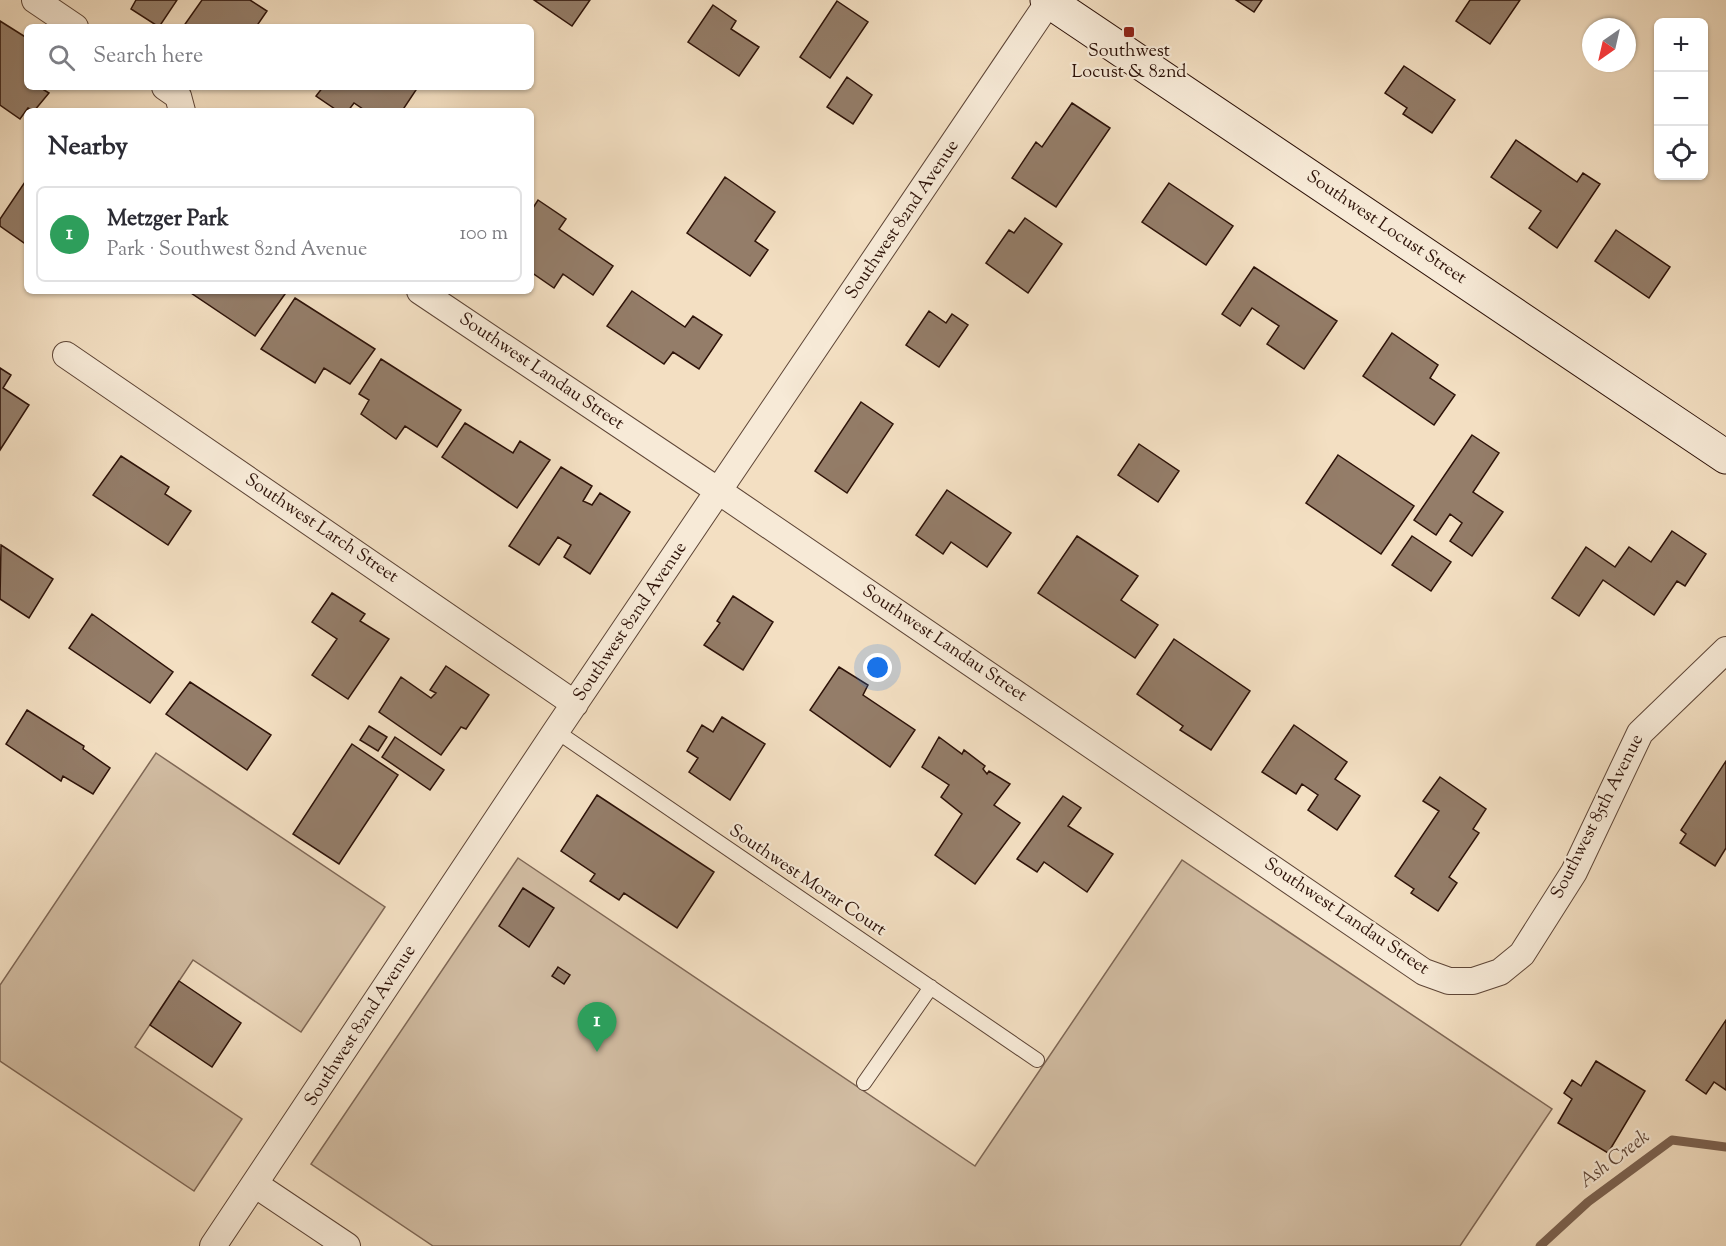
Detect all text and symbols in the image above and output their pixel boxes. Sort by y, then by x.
north arrow [1582,18,1636,72]
map controls [1654,18,1708,180]
button: + [1654,18,1708,72]
search box [24,24,534,90]
marker: Southwest Locust & 82nd [1122,25,1136,39]
place label: Southwest Locust & 82nd [1071,39,1187,86]
icon: search [45,41,78,74]
text: Search here [93,41,203,73]
button: − [1654,72,1708,126]
button: locate [1654,126,1708,180]
text: Nearby [48,129,128,166]
street label: Southwest 82nd Avenue [840,135,966,305]
street label: Southwest Locust Street [1301,164,1471,292]
text: Metzger Park [107,204,229,236]
text: 1 [66,220,73,249]
text: 100 m [459,220,508,249]
text: Park · Southwest 82nd Avenue [107,236,367,265]
street label: Southwest Landau Street [453,307,629,437]
street label: Southwest Larch Street [239,468,403,590]
street label: Southwest 82nd Avenue [568,537,694,707]
street label: Southwest Landau Street [856,579,1032,709]
your location [863,653,892,682]
street label: Southwest 85th Avenue [1545,730,1651,904]
street label: Southwest Morar Court [723,819,891,943]
street label: Southwest Landau Street [1258,852,1434,982]
street label: Southwest 82nd Avenue [299,940,423,1112]
pin: 1 [578,1002,616,1052]
water label: Ash Creek [1574,1124,1656,1196]

